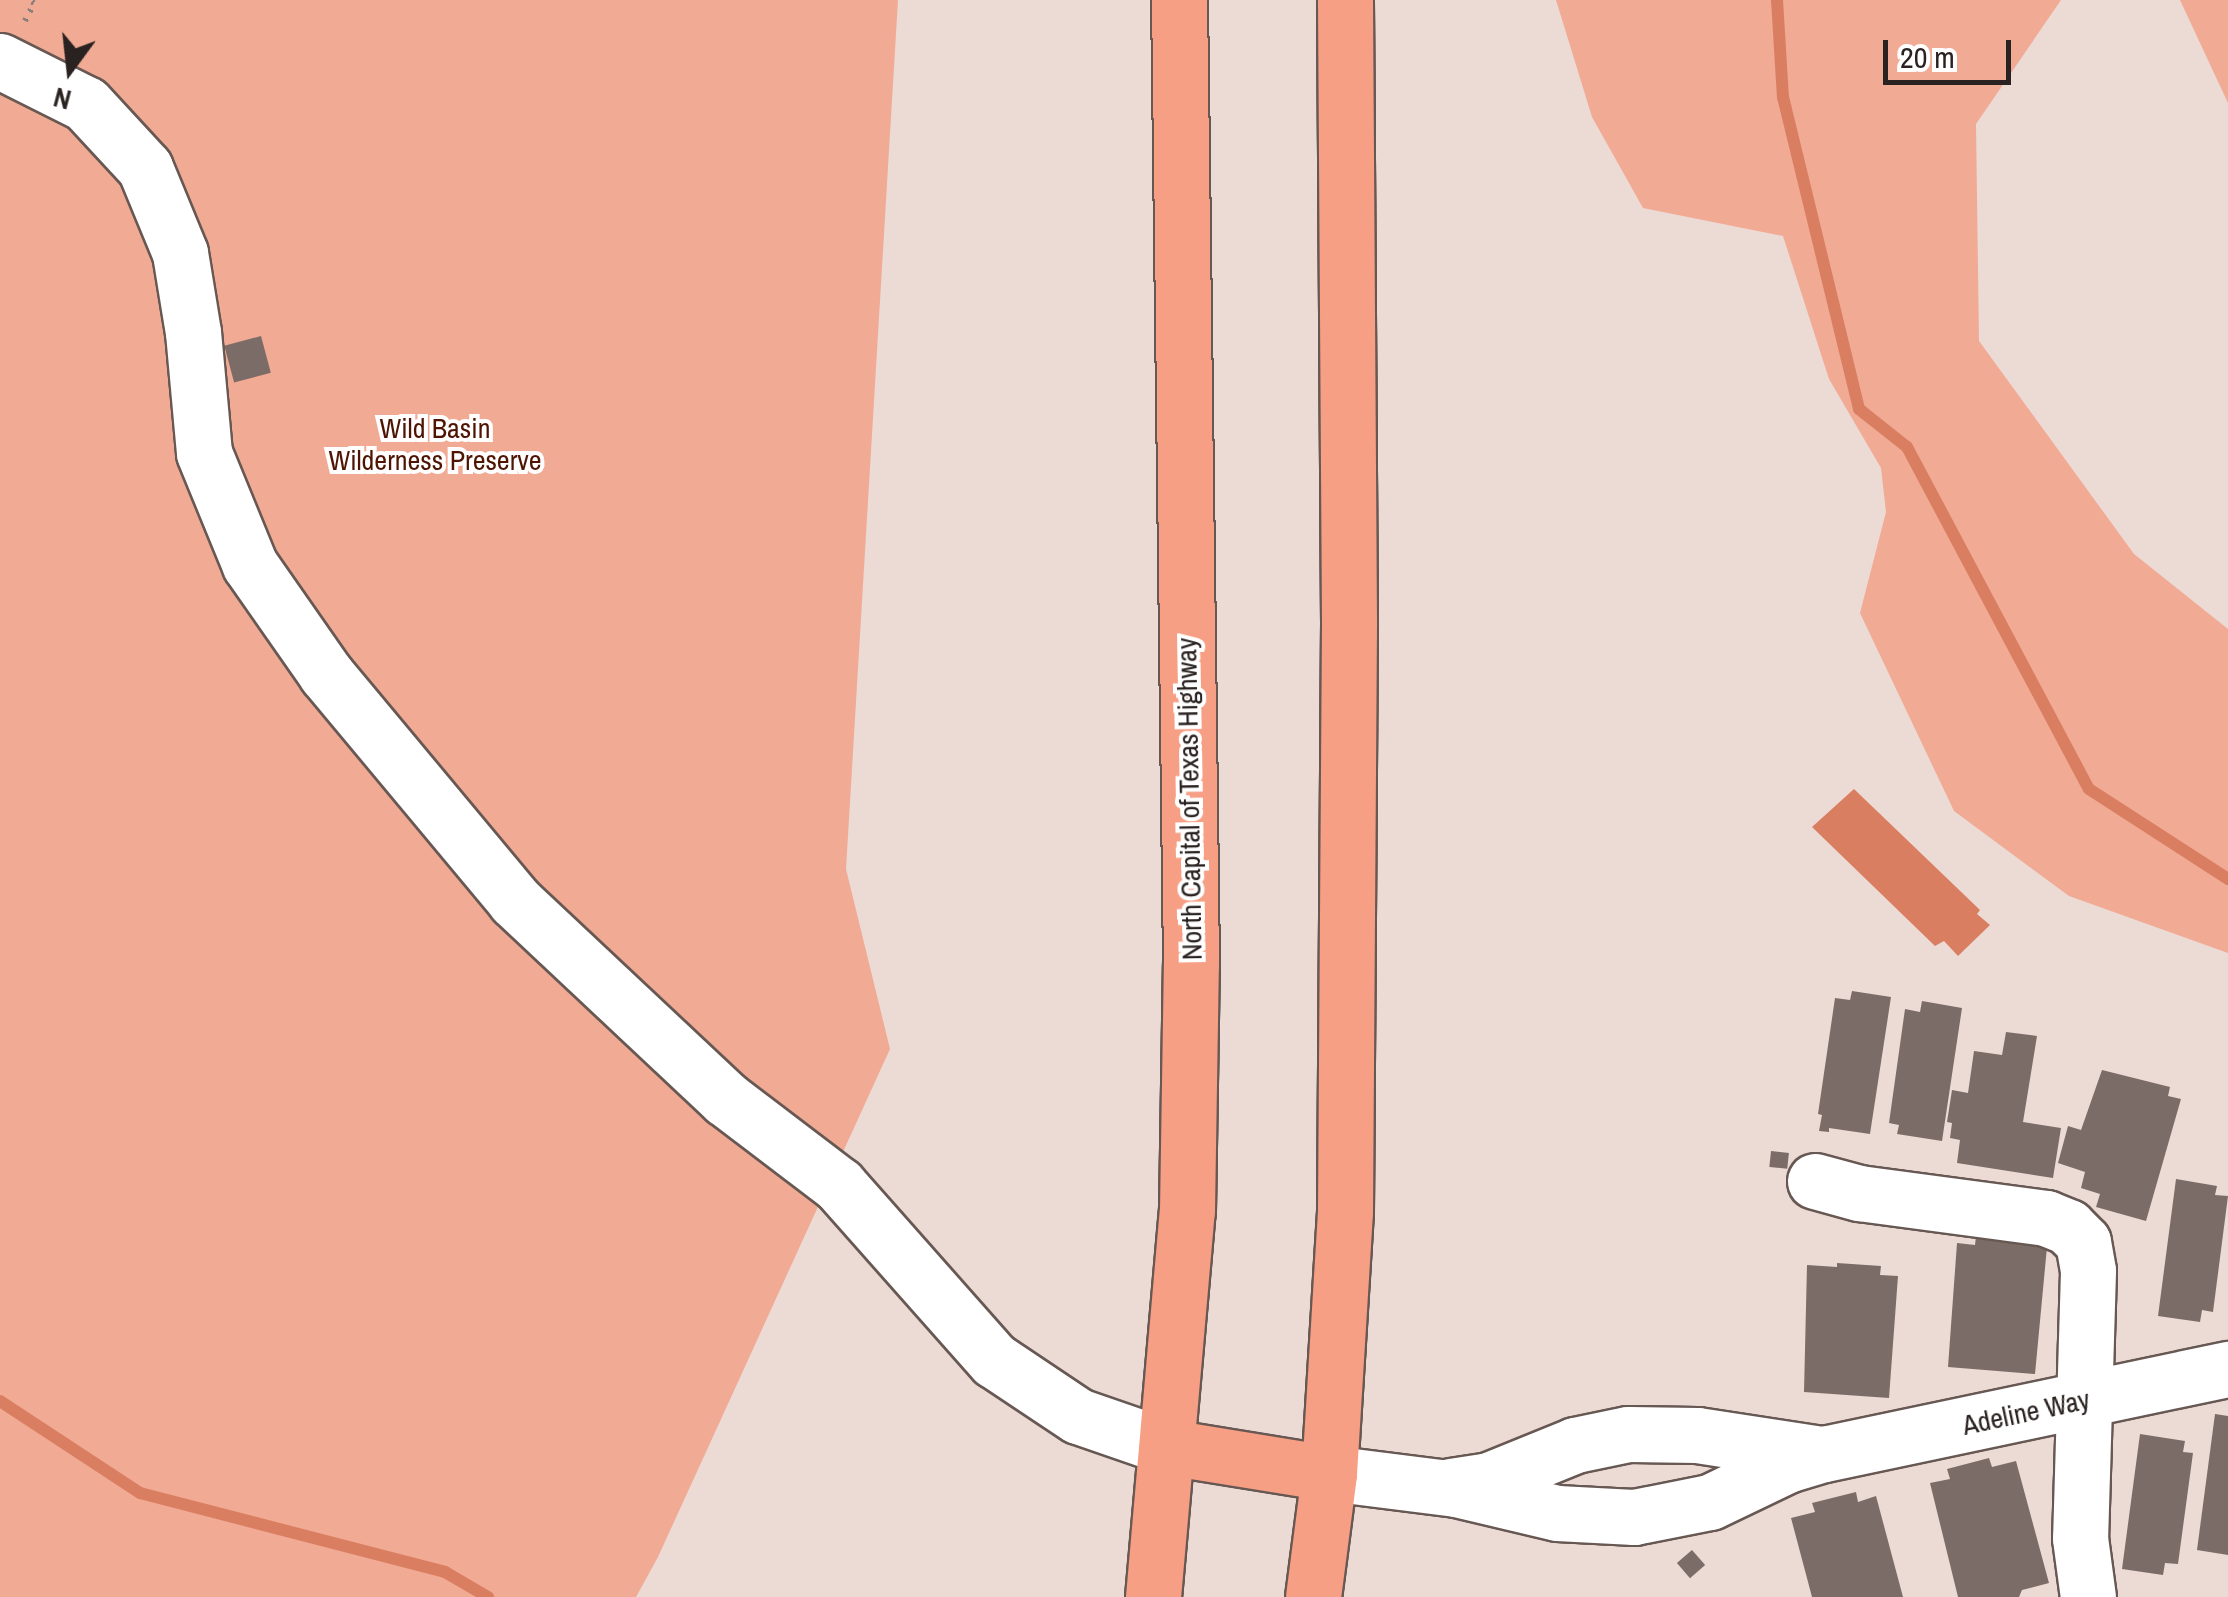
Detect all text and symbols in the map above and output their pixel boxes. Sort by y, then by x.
north arrow [20,20,120,120]
scale bar [1888,20,2016,82]
text: 20 m [1900,37,1955,77]
text: N [49,78,75,119]
park label: Wild Basin Wilderness Preserve [328,411,542,477]
street label: North Capital of Texas Highway [1169,637,1209,961]
street label: Adeline Way [1959,1382,2093,1442]

